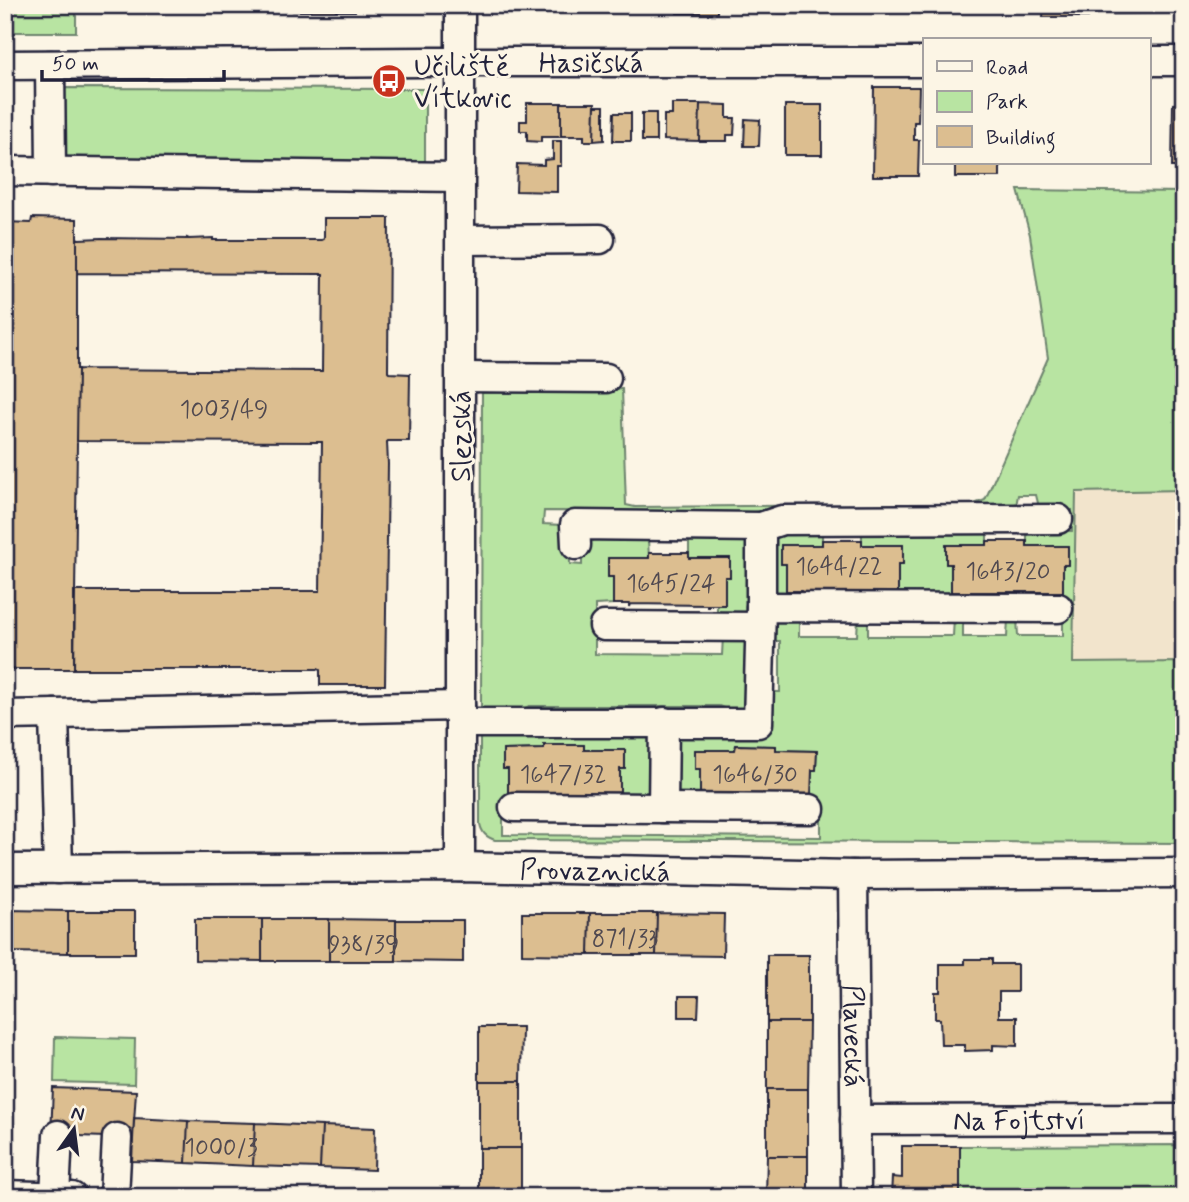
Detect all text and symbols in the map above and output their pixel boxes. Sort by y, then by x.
scale bar [42,38,224,82]
legend [923,38,1150,164]
street label: Hasičská [539,46,643,83]
place label: Učiliště Vítkovic [414,49,512,118]
text: 50 m [52,50,99,78]
text: Road [986,54,1028,82]
bus stop icon: Učiliště Vítkovic [370,62,408,100]
text: Park [986,88,1028,116]
text: Building [986,124,1056,154]
street label: Slezská [444,390,481,482]
house number: 1003/49 [180,395,268,426]
house number: 1644/22 [796,552,883,583]
house number: 1643/20 [966,557,1050,588]
house number: 1645/24 [626,569,716,600]
house number: 1647/32 [520,760,606,791]
house number: 1646/30 [712,760,798,791]
street label: Provaznická [519,852,671,892]
house number: 871/33 [592,924,658,955]
house number: 938/39 [329,930,399,961]
street label: Plavecká [833,984,871,1088]
north arrow [38,1094,108,1164]
text: N [69,1100,87,1128]
street label: Na Fojtství [953,1103,1085,1141]
house number: 1000/3 [184,1133,258,1164]

